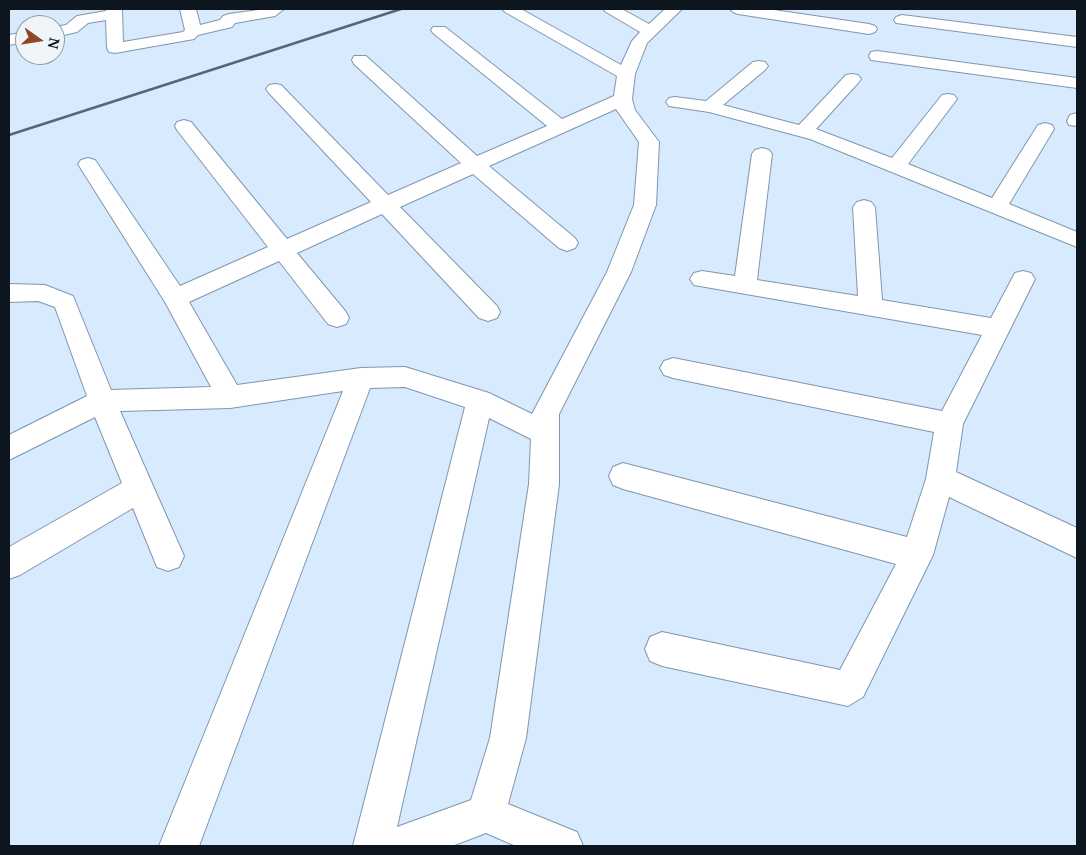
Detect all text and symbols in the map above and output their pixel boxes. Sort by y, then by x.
north arrow [15,15,65,65]
text: N [44,36,65,51]

